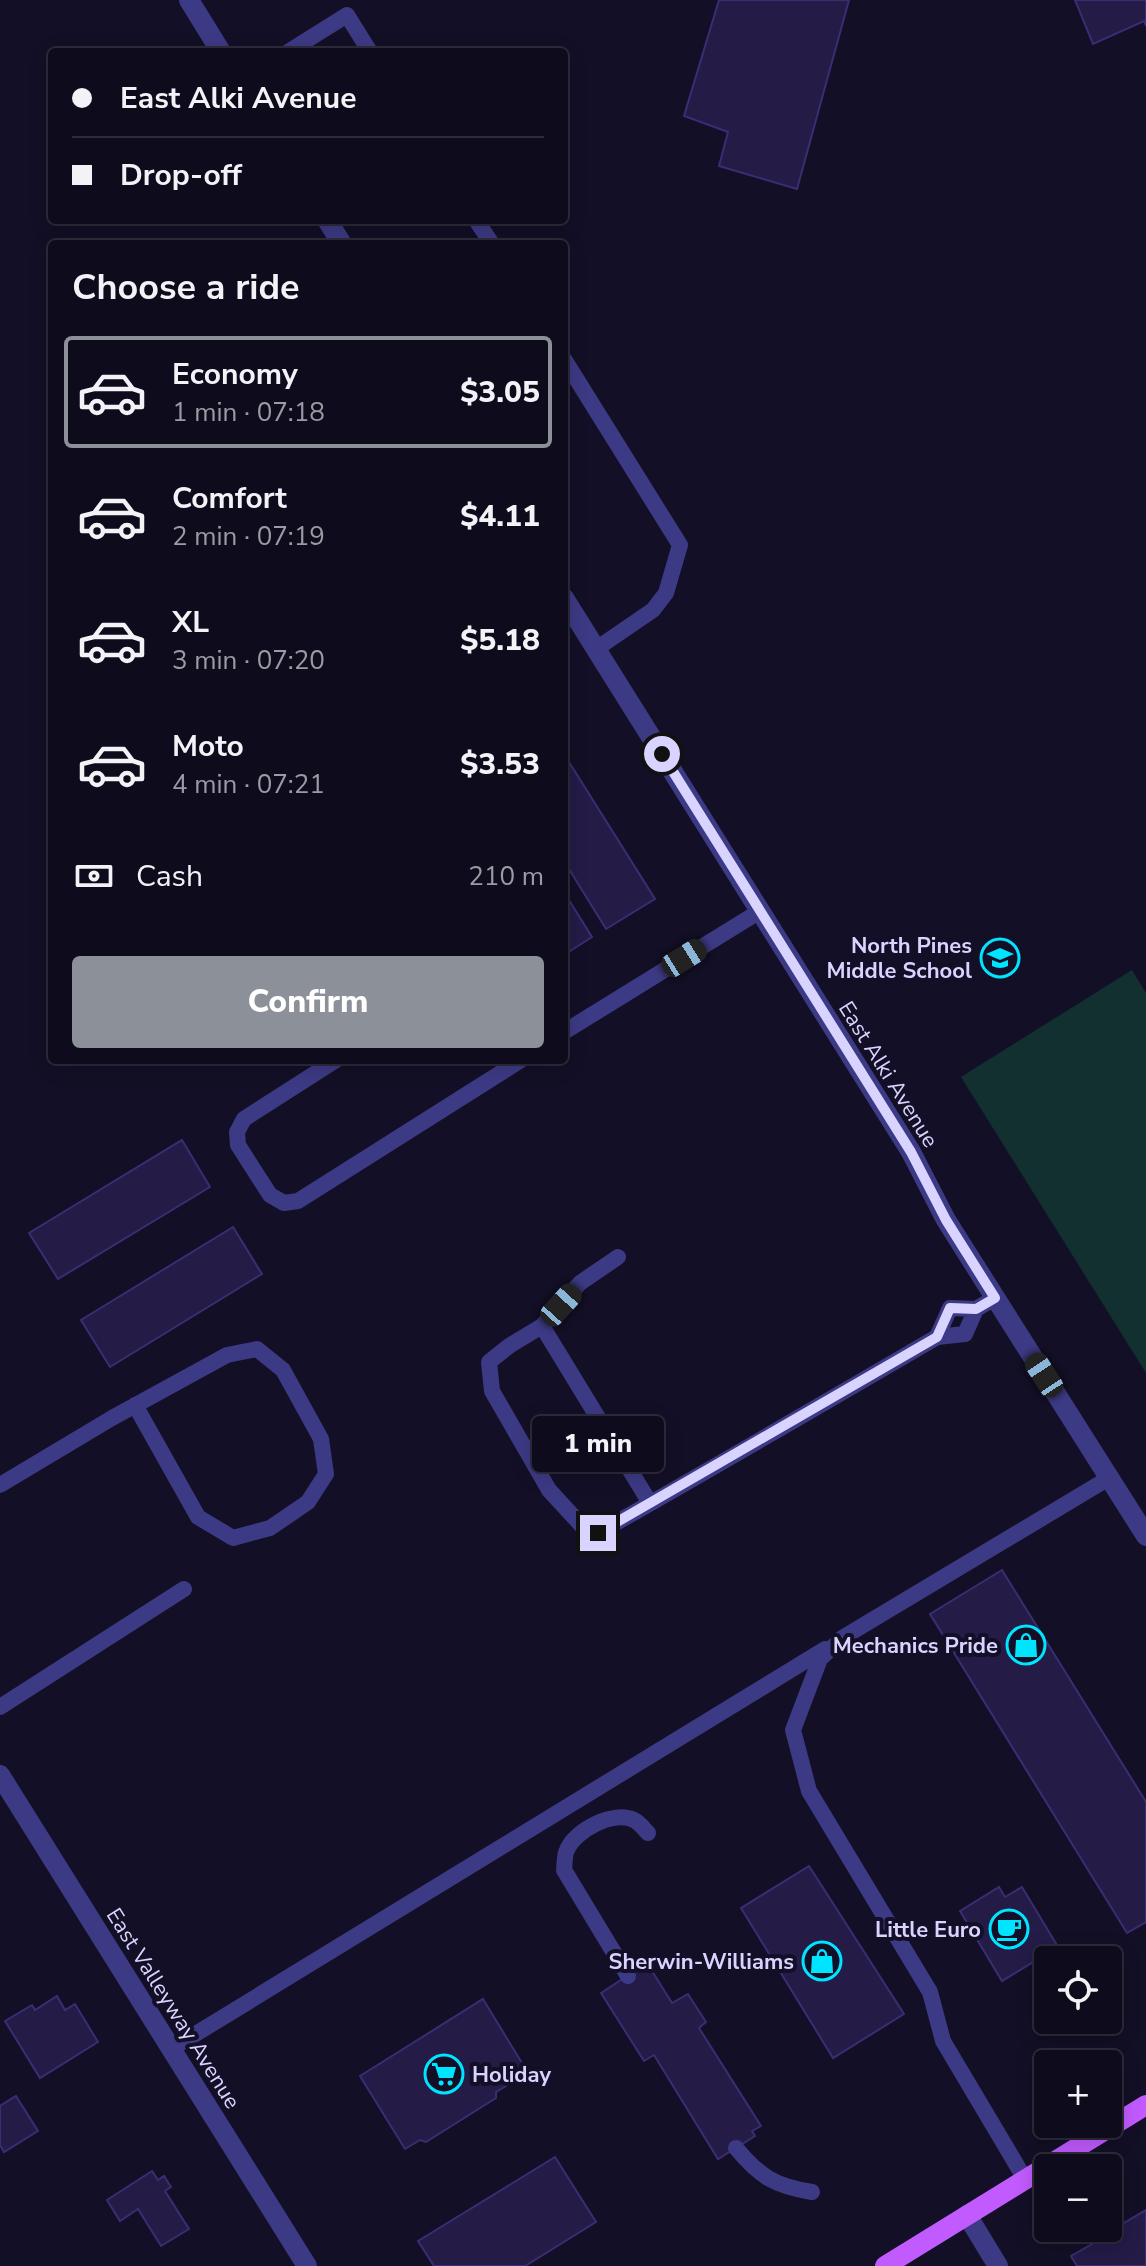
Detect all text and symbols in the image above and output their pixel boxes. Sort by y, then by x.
text: East Alki Avenue [120,78,356,119]
text: Drop-off [120,155,242,196]
text: Choose a ride [72,263,300,312]
text: Economy [172,354,298,395]
icon: car [76,356,148,428]
text: $3.05 [460,372,540,413]
text: 1 min · 07:18 [172,395,325,430]
text: Comfort [172,478,287,519]
icon: car [76,480,148,552]
text: $4.11 [460,496,540,537]
text: 2 min · 07:19 [172,519,325,554]
text: XL [172,602,209,643]
icon: car [76,604,148,676]
text: $5.18 [460,620,540,661]
text: 3 min · 07:20 [172,643,325,678]
text: Moto [172,726,244,767]
icon: car [76,728,148,800]
route start [644,736,680,772]
text: $3.53 [460,744,540,785]
text: 4 min · 07:21 [172,767,325,802]
icon: cash [72,854,116,898]
text: Cash [136,856,203,897]
text: 210 m [468,859,544,894]
place label: North Pines Middle School [827,931,972,986]
car [657,935,711,981]
school or university icon: North Pines Middle School [979,937,1021,979]
button: Confirm [72,956,544,1048]
street label: East Alki Avenue [831,996,945,1153]
car [536,1279,586,1331]
car [1021,1348,1067,1402]
callout: 1 min [532,1417,664,1473]
text: 1 min [564,1426,632,1461]
route end [580,1515,616,1551]
shop icon: Mechanics Pride [1005,1624,1047,1666]
place label: Mechanics Pride [833,1631,998,1661]
street label: East Valleyway Avenue [99,1902,247,2115]
cafe icon: Little Euro [988,1908,1030,1950]
place label: Little Euro [875,1915,981,1945]
shop icon: Sherwin-Williams [801,1940,843,1982]
map controls [1034,1946,1122,2242]
button: locate [1034,1946,1122,2034]
place label: Sherwin-Williams [609,1947,794,1977]
button: + [1034,2050,1122,2138]
supermarket icon: Holiday [423,2053,465,2095]
place label: Holiday [472,2060,551,2090]
button: − [1034,2154,1122,2242]

